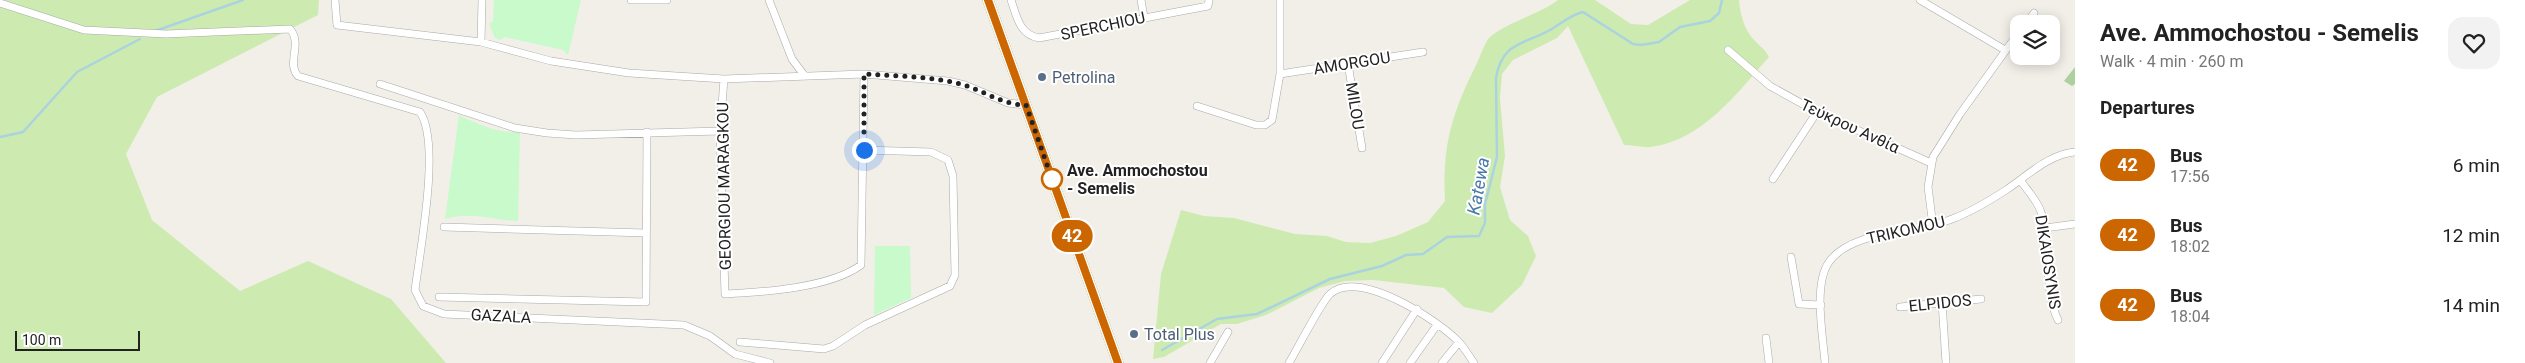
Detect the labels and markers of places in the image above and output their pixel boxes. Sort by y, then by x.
place label: Petrolina [1052,68,1115,87]
marker: Petrolina [1036,71,1048,83]
place label: Ave. Ammochostou - Semelis [1067,161,1208,198]
marker: Ave. Ammochostou - Semelis [1041,168,1063,190]
place label: Total Plus [1144,325,1215,344]
marker: Total Plus [1128,328,1140,340]

